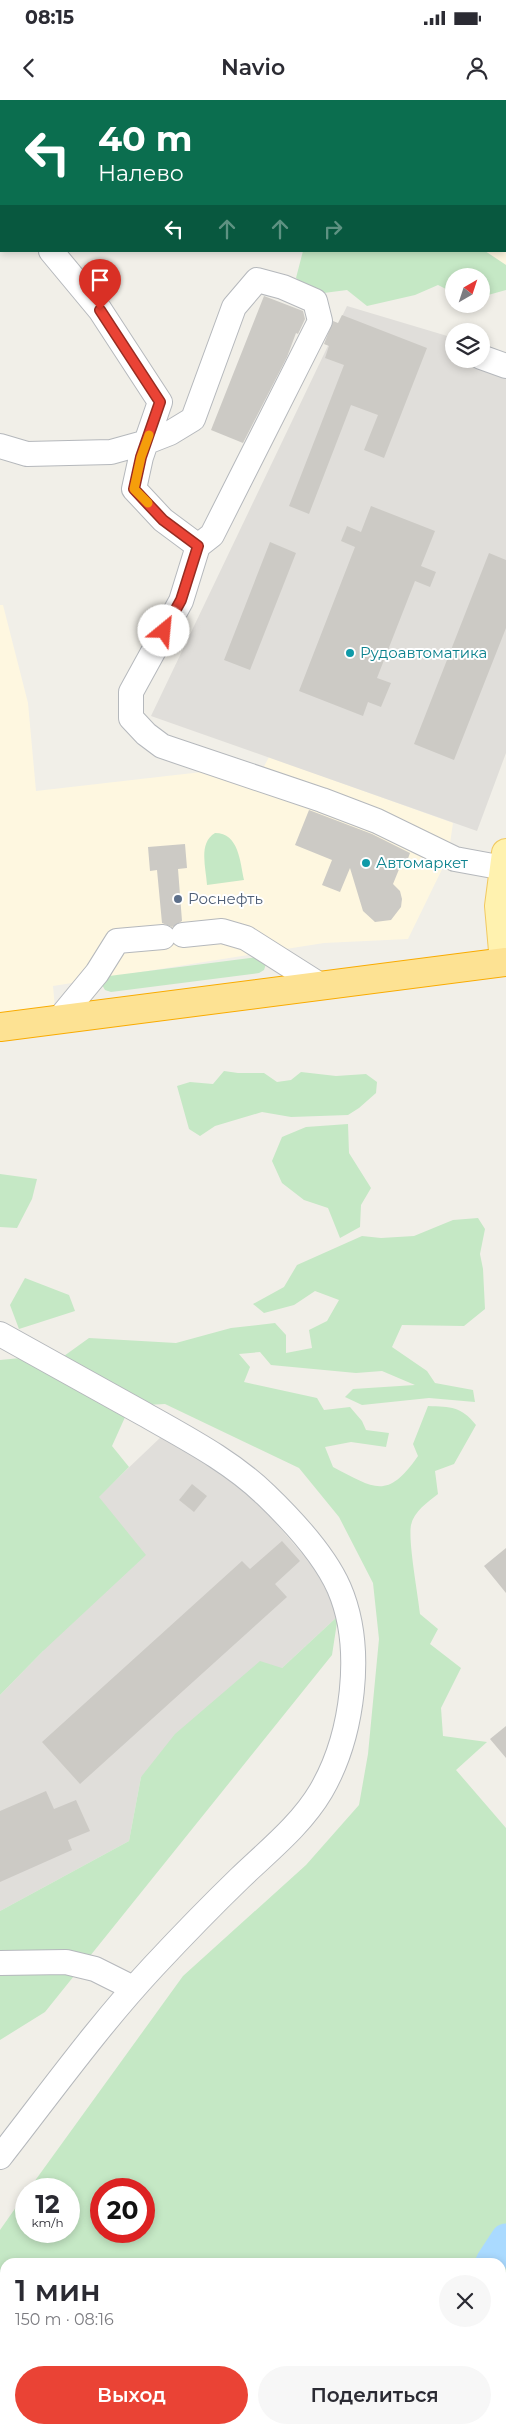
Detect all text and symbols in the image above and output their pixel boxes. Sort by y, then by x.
text: 08:15 [25,6,74,29]
icon: back [15,54,43,82]
text: Navio [221,54,285,81]
icon: person [463,54,491,82]
text: 40 m [98,117,193,160]
icon: left [15,120,80,185]
text: Налево [98,160,184,187]
icon: left [160,215,188,243]
icon: ahead [213,215,241,243]
icon: ahead [266,215,294,243]
icon: right [319,215,347,243]
pin [79,259,121,310]
icon: arrive [86,266,114,294]
north arrow [445,268,490,312]
map controls [445,268,490,368]
button: layers [445,323,490,368]
position arrow [137,604,189,656]
place label: Рудоавтоматика [360,643,487,662]
marker: Рудоавтоматика [344,647,356,659]
place label: Автомаркет [376,853,469,872]
marker: Автомаркет [360,857,372,869]
place label: Роснефть [188,889,263,908]
marker: Роснефть [172,893,184,905]
speed limit sign: 20 [90,2178,155,2243]
text: 12 [35,2189,60,2219]
text: km/h [31,2215,64,2230]
text: 1 мин [15,2272,101,2309]
button: close [439,2275,491,2327]
text: 150 m · 08:16 [15,2310,114,2329]
button: Выход [15,2366,248,2424]
button: Поделиться [258,2366,491,2424]

